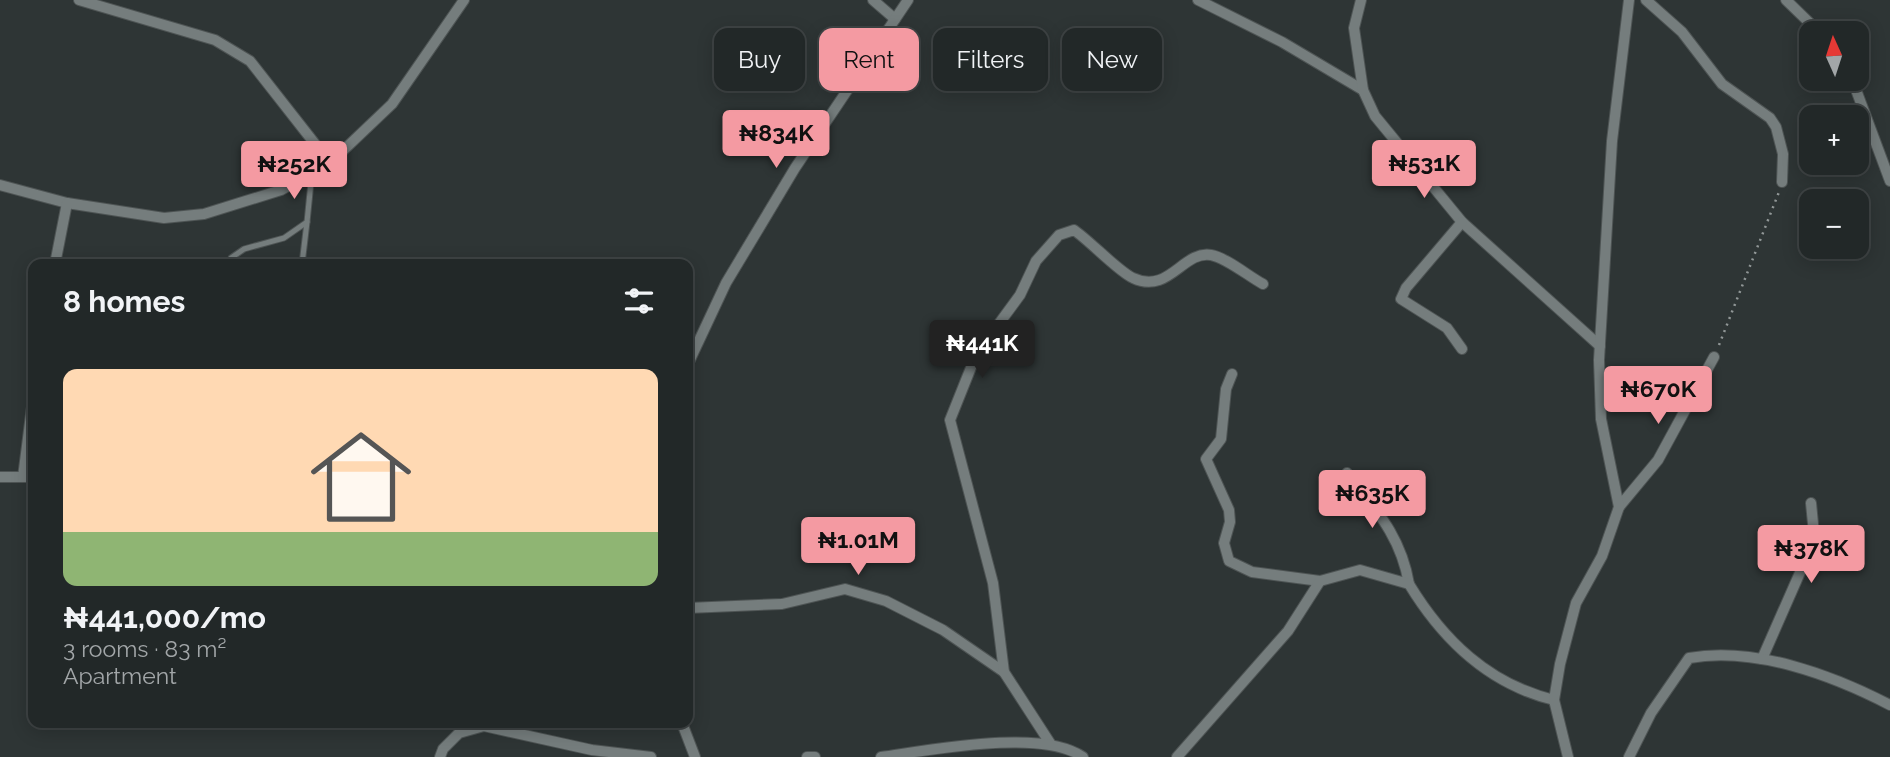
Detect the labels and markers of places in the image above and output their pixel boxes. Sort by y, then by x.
pin: ₦834K [727,110,825,170]
pin: ₦531K [1375,140,1473,200]
pin: ₦252K [245,142,343,201]
pin: ₦441K [933,320,1031,380]
pin: ₦670K [1609,366,1707,426]
pin: ₦635K [1323,470,1421,530]
pin: ₦1.01M [801,518,915,577]
pin: ₦378K [1762,526,1860,585]

